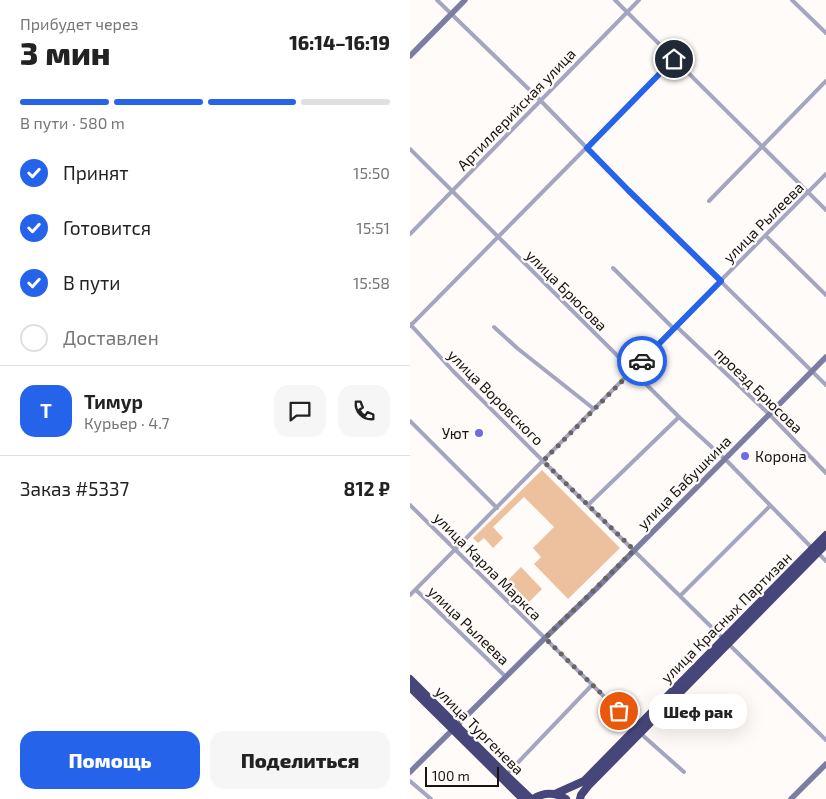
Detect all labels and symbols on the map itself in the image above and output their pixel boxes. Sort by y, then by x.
pin [653,38,695,80]
street label: Артиллерийская улица [453,44,580,174]
street label: улица Рылеева [719,178,808,267]
street label: улица Брюсова [522,246,611,335]
courier [617,336,667,386]
street label: проезд Брюсова [711,343,807,437]
street label: улица Воровского [444,345,548,449]
place label: Уют [442,424,469,442]
marker: Уют [473,427,485,439]
street label: улица Бабушкина [633,431,735,533]
place label: Корона [755,447,807,465]
marker: Корона [739,450,751,462]
street label: улица Карла Маркса [430,508,546,624]
street label: улица Красных Партизан [657,548,796,687]
street label: улица Рылеева [424,582,513,669]
street label: улица Тургенева [431,682,528,779]
pin [598,690,640,732]
callout: Шеф рак [649,694,746,728]
scale bar [425,764,499,787]

